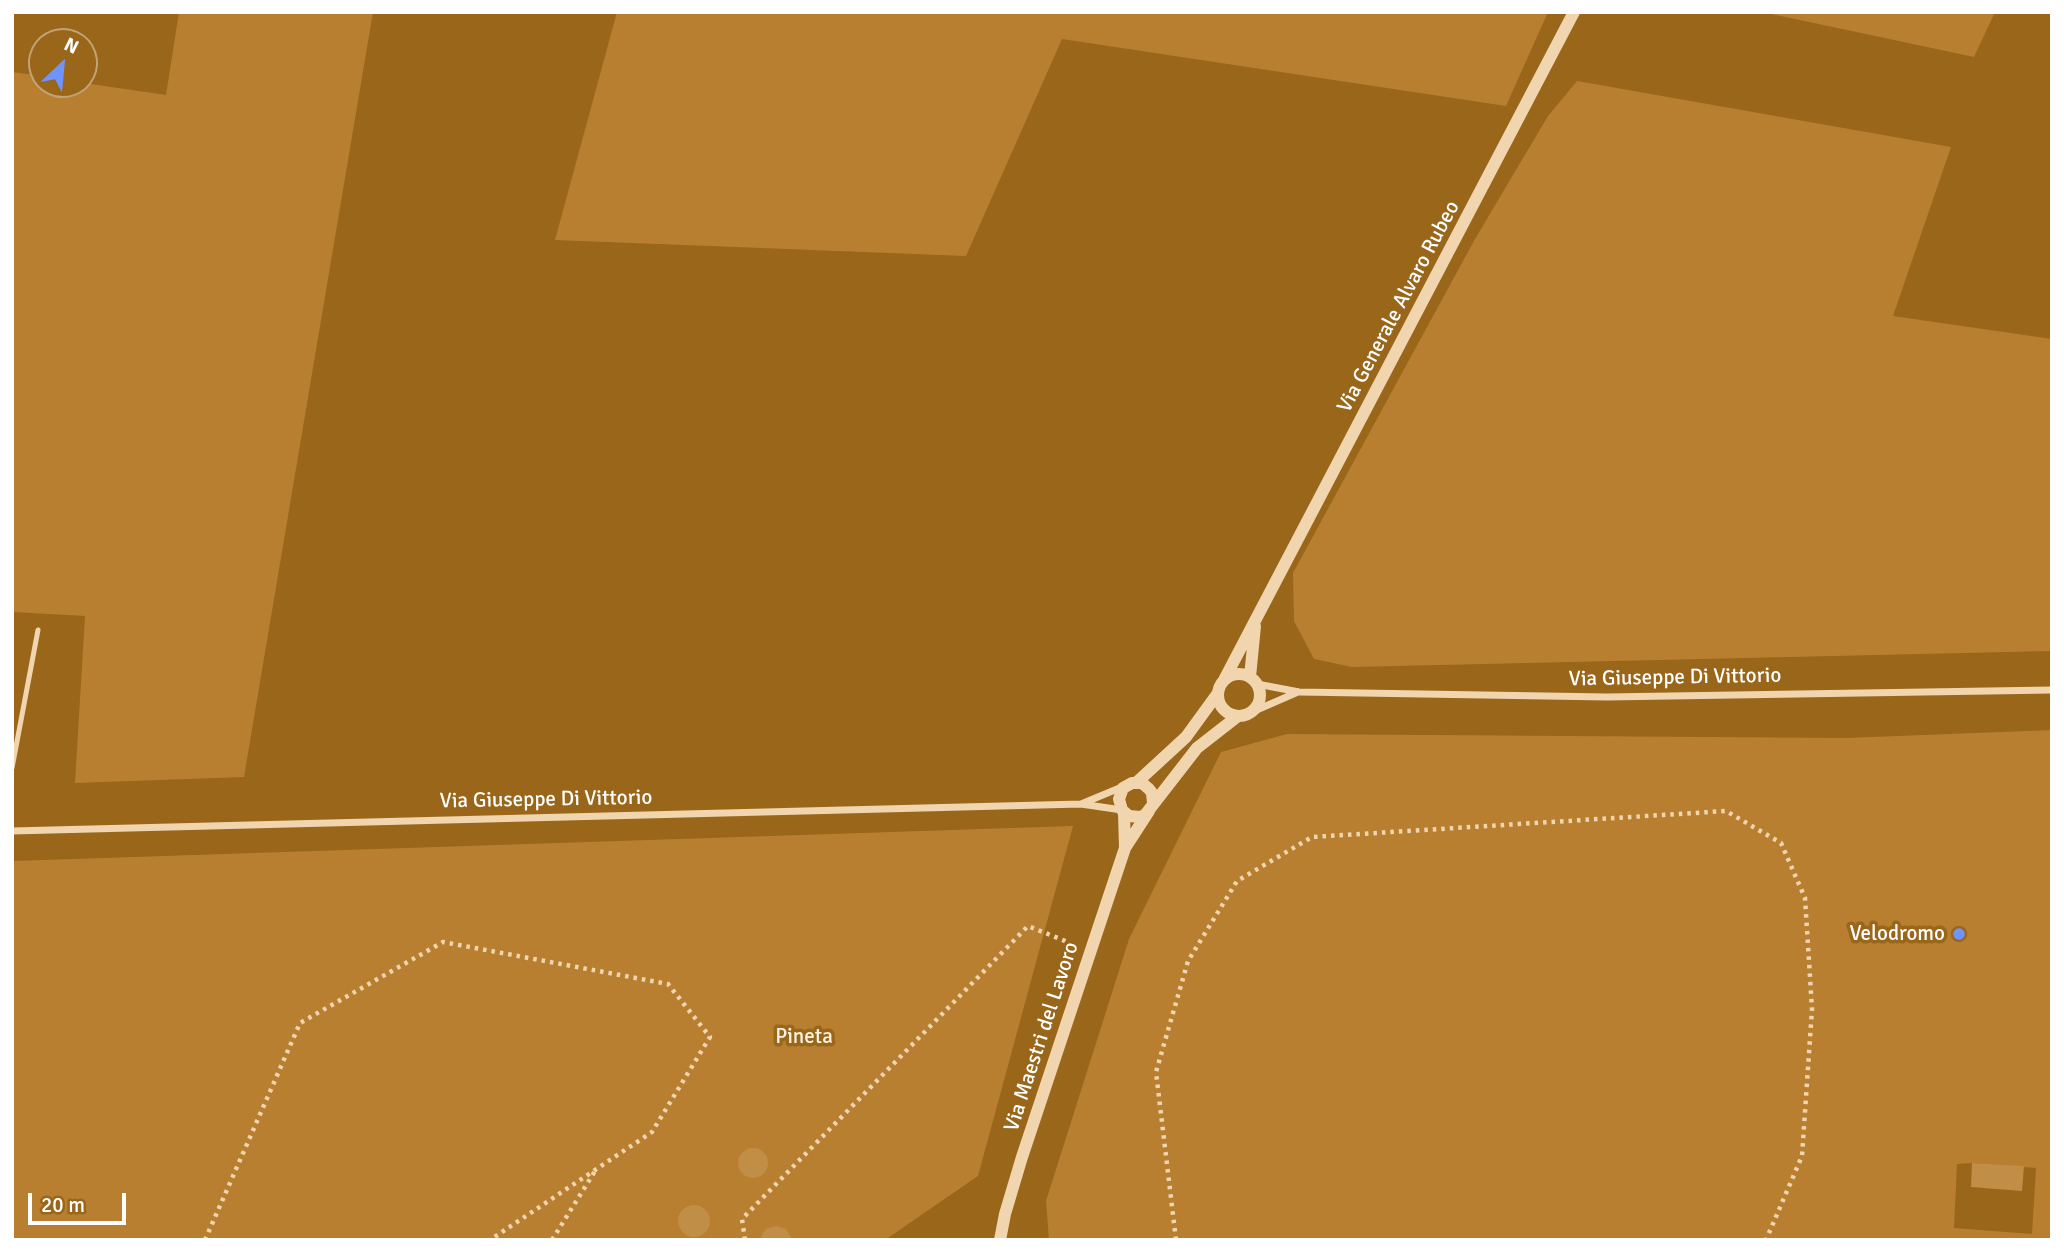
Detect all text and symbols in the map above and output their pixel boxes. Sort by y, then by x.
north arrow [28,28,98,98]
text: N [60,32,83,60]
street label: Via Generale Alvaro Rubeo [1332,197,1466,417]
street label: Via Giuseppe Di Vittorio [1569,664,1781,692]
street label: Via Giuseppe Di Vittorio [440,786,652,814]
place label: Velodromo [1850,921,1945,947]
marker: Velodromo [1951,926,1967,942]
street label: Via Maestri del Lavoro [999,939,1085,1135]
park label: Pineta [775,1024,833,1050]
scale bar [32,1178,130,1222]
text: 20 m [41,1192,85,1218]

